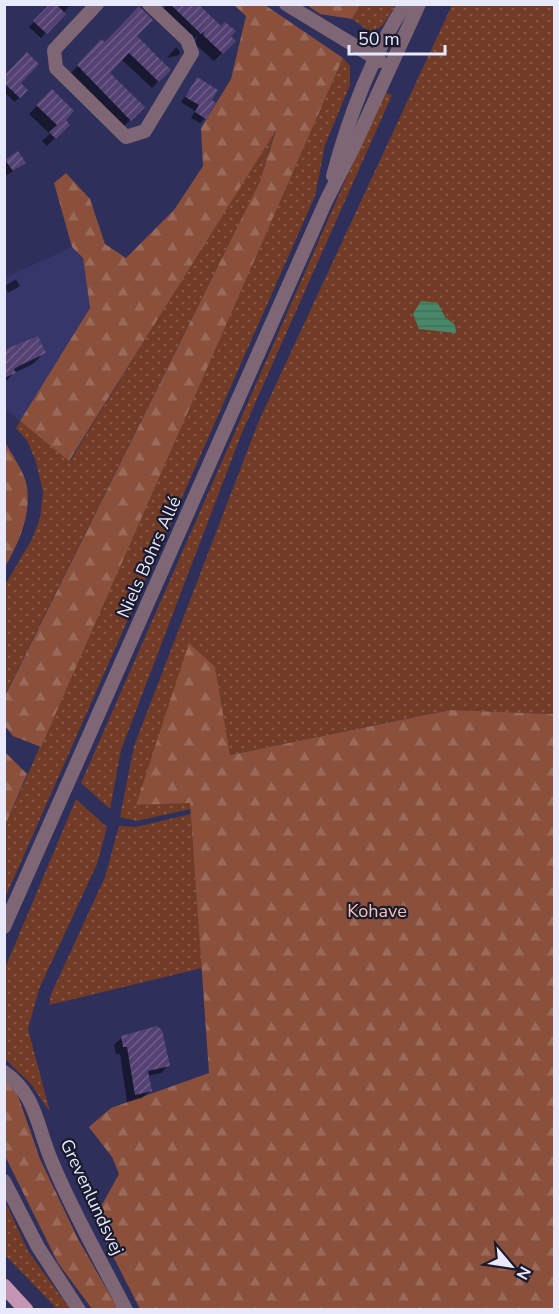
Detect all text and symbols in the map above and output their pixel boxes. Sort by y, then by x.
scale bar [349,18,445,56]
text: 50 m [358,27,400,51]
street label: Niels Bohrs Allé [111,492,187,622]
park label: Kohave [347,899,407,923]
street label: Grevenlundsvej [55,1135,129,1259]
north arrow [481,1236,541,1296]
text: N [511,1262,536,1283]

